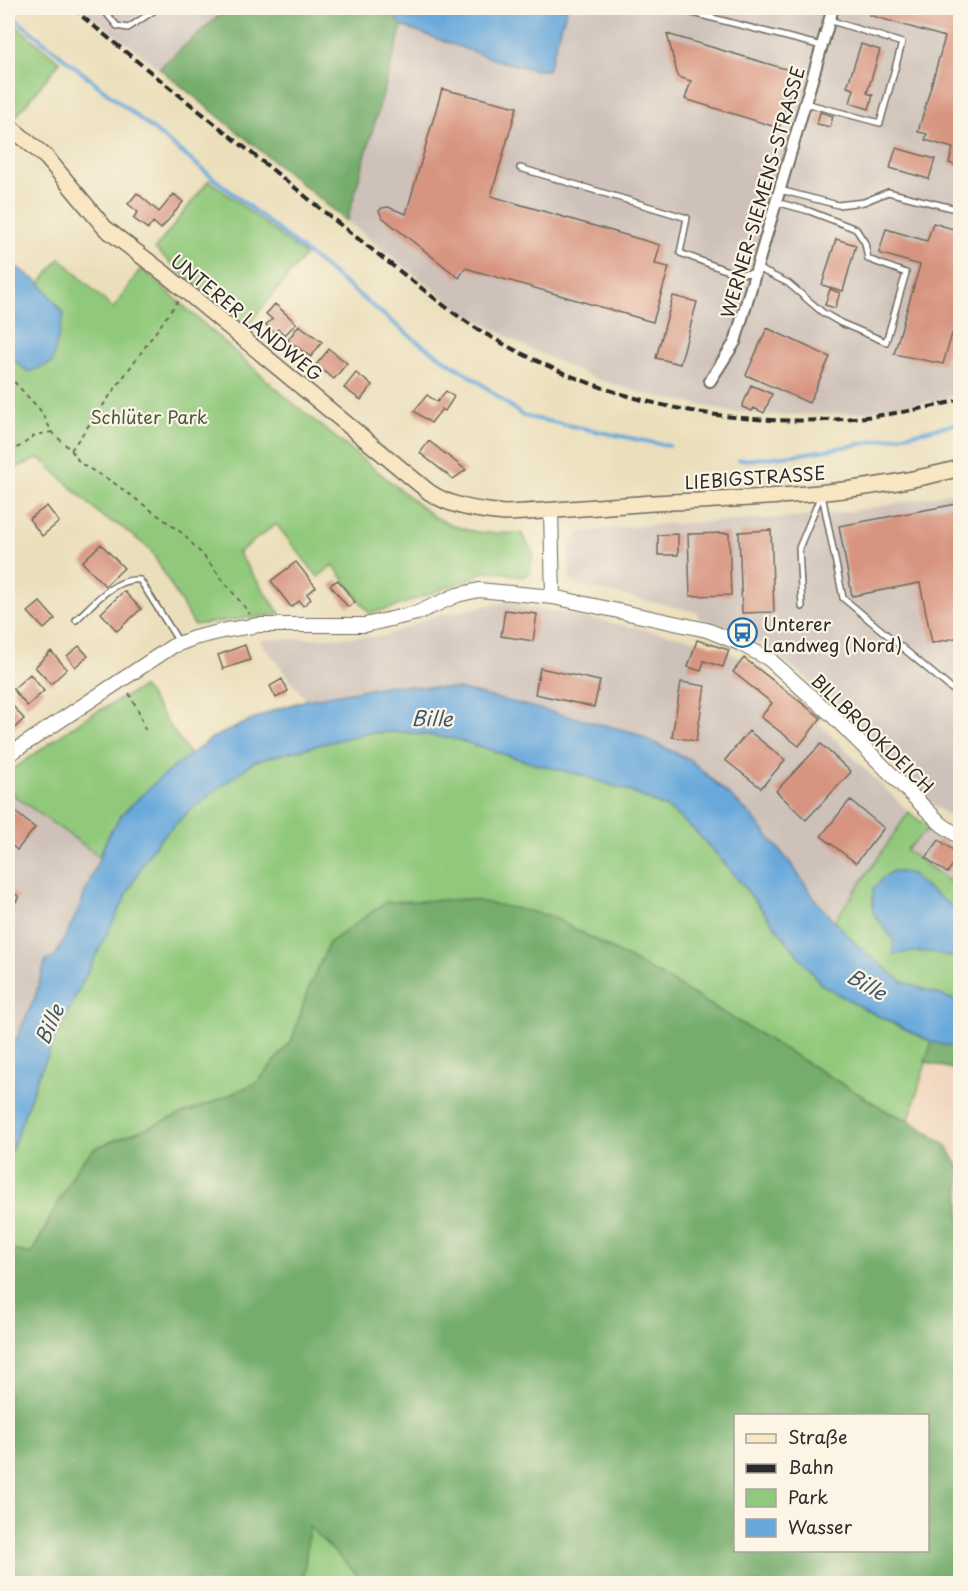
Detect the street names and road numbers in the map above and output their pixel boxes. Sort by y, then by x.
street label: WERNER-SIEMENS-STRASSE [713,63,811,321]
street label: UNTERER LANDWEG [165,247,329,387]
street label: LIEBIGSTRASSE [684,459,826,495]
street label: BILLBROOKDEICH [805,667,941,799]

